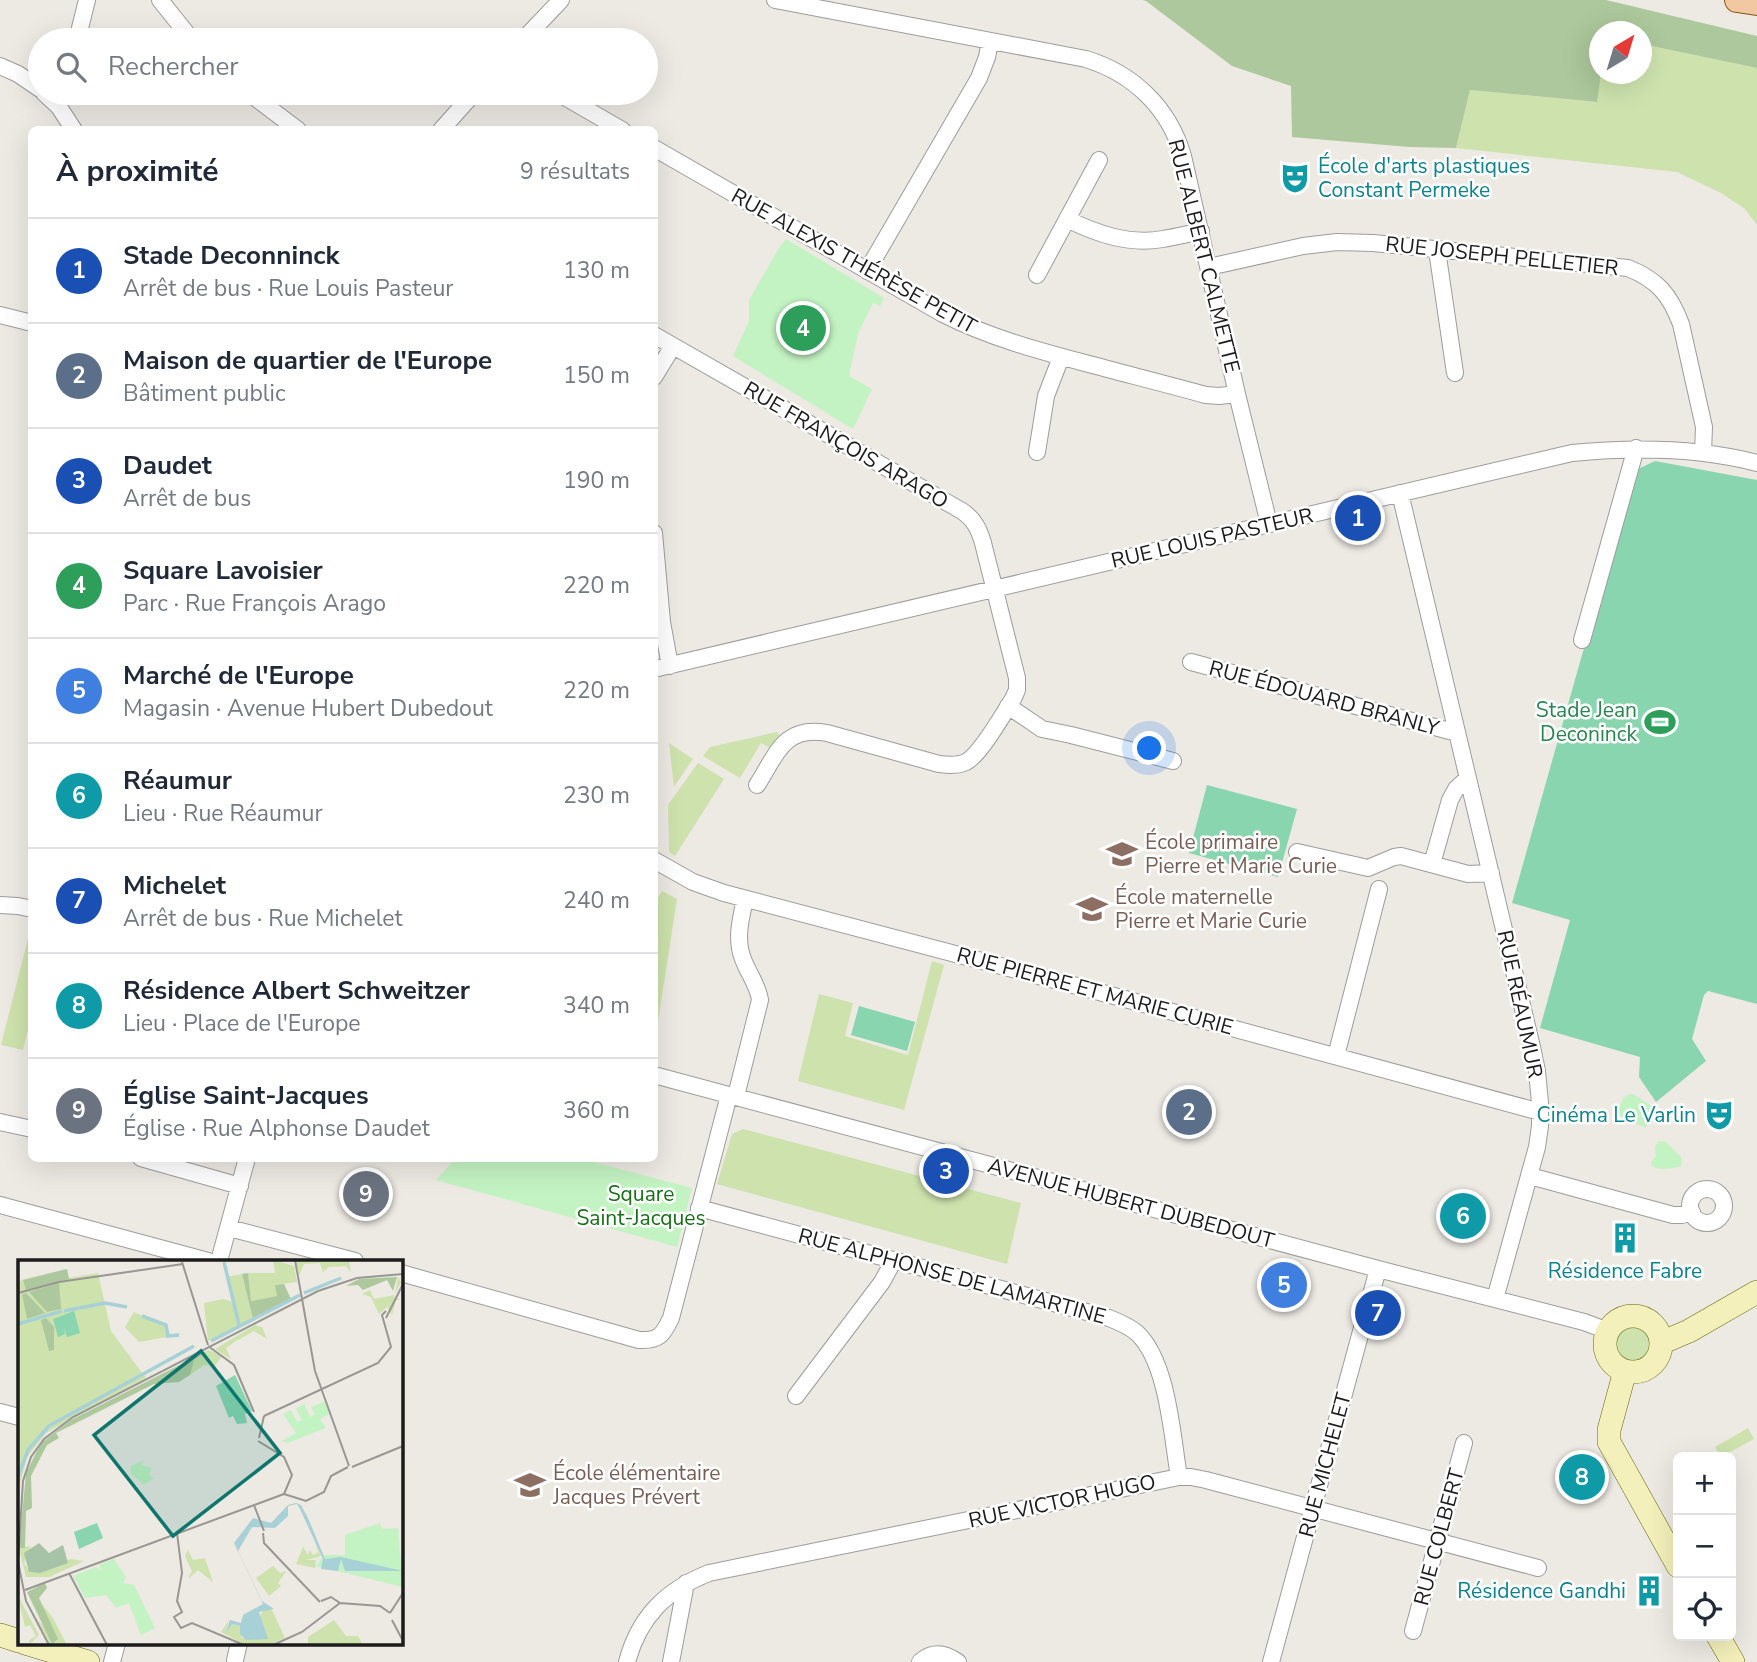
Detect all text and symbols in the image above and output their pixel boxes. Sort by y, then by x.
north arrow [1589,21,1652,84]
search box [28,28,658,105]
icon: search [52,48,90,86]
text: Rechercher [108,49,239,84]
street label: RUE ALBERT CALMETTE [1161,136,1247,376]
text: À proximité [56,151,218,192]
place label: École d'arts plastiques Constant Permeke [1318,152,1530,204]
text: 9 résultats [520,156,630,187]
theatre icon: École d'arts plastiques Constant Permeke [1278,161,1312,195]
street label: RUE ALEXIS THÉRÈSE PETIT [726,182,982,340]
street label: RUE JOSEPH PELLETIER [1384,230,1620,282]
text: Stade Deconninck [123,238,340,273]
text: 1 [72,255,86,286]
text: 130 m [563,255,630,286]
text: Arrêt de bus · Rue Louis Pasteur [123,273,454,304]
pin: 4 [780,302,826,354]
text: Maison de quartier de l'Europe [123,343,492,378]
text: 2 [72,360,86,391]
text: 150 m [563,360,630,391]
street label: RUE FRANÇOIS ARAGO [738,375,954,515]
text: Bâtiment public [123,378,286,409]
text: Daudet [123,448,212,483]
text: 3 [72,465,86,496]
text: 190 m [563,465,630,496]
text: Arrêt de bus [123,483,251,514]
pin: 1 [1335,492,1381,544]
street label: RUE LOUIS PASTEUR [1108,501,1316,575]
text: Square Lavoisier [123,553,323,588]
text: 4 [72,570,86,601]
text: 220 m [563,570,630,601]
text: Parc · Rue François Arago [123,588,386,619]
street label: RUE ÉDOUARD BRANLY [1206,654,1442,742]
text: Marché de l'Europe [123,658,354,693]
text: 5 [72,675,86,706]
text: 220 m [563,675,630,706]
text: Magasin · Avenue Hubert Dubedout [123,693,493,724]
place label: Stade Jean Deconinck [1536,696,1637,748]
sports icon: Stade Jean Deconinck [1643,705,1677,739]
your location [1132,731,1166,765]
text: Réaumur [123,763,232,798]
text: 6 [72,780,86,811]
text: 230 m [563,780,630,811]
text: Lieu · Rue Réaumur [123,798,323,829]
place label: École primaire Pierre et Marie Curie [1145,828,1337,880]
school or university icon: École primaire Pierre et Marie Curie [1105,837,1139,871]
text: Michelet [123,868,226,903]
place label: École maternelle Pierre et Marie Curie [1115,883,1307,935]
text: 7 [72,885,86,916]
text: 240 m [563,885,630,916]
school or university icon: École maternelle Pierre et Marie Curie [1075,892,1109,926]
text: Arrêt de bus · Rue Michelet [123,903,403,934]
street label: RUE RÉAUMUR [1491,927,1549,1081]
street label: RUE PIERRE ET MARIE CURIE [954,941,1236,1041]
text: Résidence Albert Schweitzer [123,973,470,1008]
text: 8 [72,990,86,1021]
text: 340 m [563,990,630,1021]
text: Lieu · Place de l'Europe [123,1008,361,1039]
text: Église Saint-Jacques [123,1078,369,1113]
pin: 2 [1166,1086,1212,1138]
text: 9 [72,1095,86,1126]
text: 360 m [563,1095,630,1126]
theatre icon: Cinéma Le Varlin [1702,1098,1736,1132]
place label: Cinéma Le Varlin [1537,1101,1696,1129]
text: Église · Rue Alphonse Daudet [123,1113,430,1144]
pin: 3 [923,1145,969,1197]
street label: AVENUE HUBERT DUBEDOUT [985,1151,1278,1255]
pin: 9 [343,1168,389,1220]
park label: Square Saint-Jacques [576,1180,706,1232]
pin: 6 [1440,1190,1486,1242]
street label: RUE ALPHONSE DE LAMARTINE [795,1221,1109,1331]
building icon: Résidence Fabre [1608,1221,1642,1255]
place label: Résidence Fabre [1548,1257,1702,1285]
pin: 5 [1261,1259,1307,1311]
inset map [18,1260,402,1644]
pin: 7 [1355,1287,1401,1339]
street label: RUE MICHELET [1292,1389,1358,1540]
pin: 8 [1559,1451,1605,1503]
map controls [1673,1452,1736,1641]
button: + [1673,1452,1736,1515]
place label: École élémentaire Jacques Prévert [552,1459,720,1511]
street label: RUE COLBERT [1407,1465,1471,1609]
street label: RUE VICTOR HUGO [966,1467,1158,1535]
school or university icon: École élémentaire Jacques Prévert [513,1468,547,1502]
button: − [1673,1515,1736,1578]
building icon: Résidence Gandhi [1632,1574,1666,1608]
place label: Résidence Gandhi [1457,1577,1626,1605]
button: locate [1673,1578,1736,1641]

